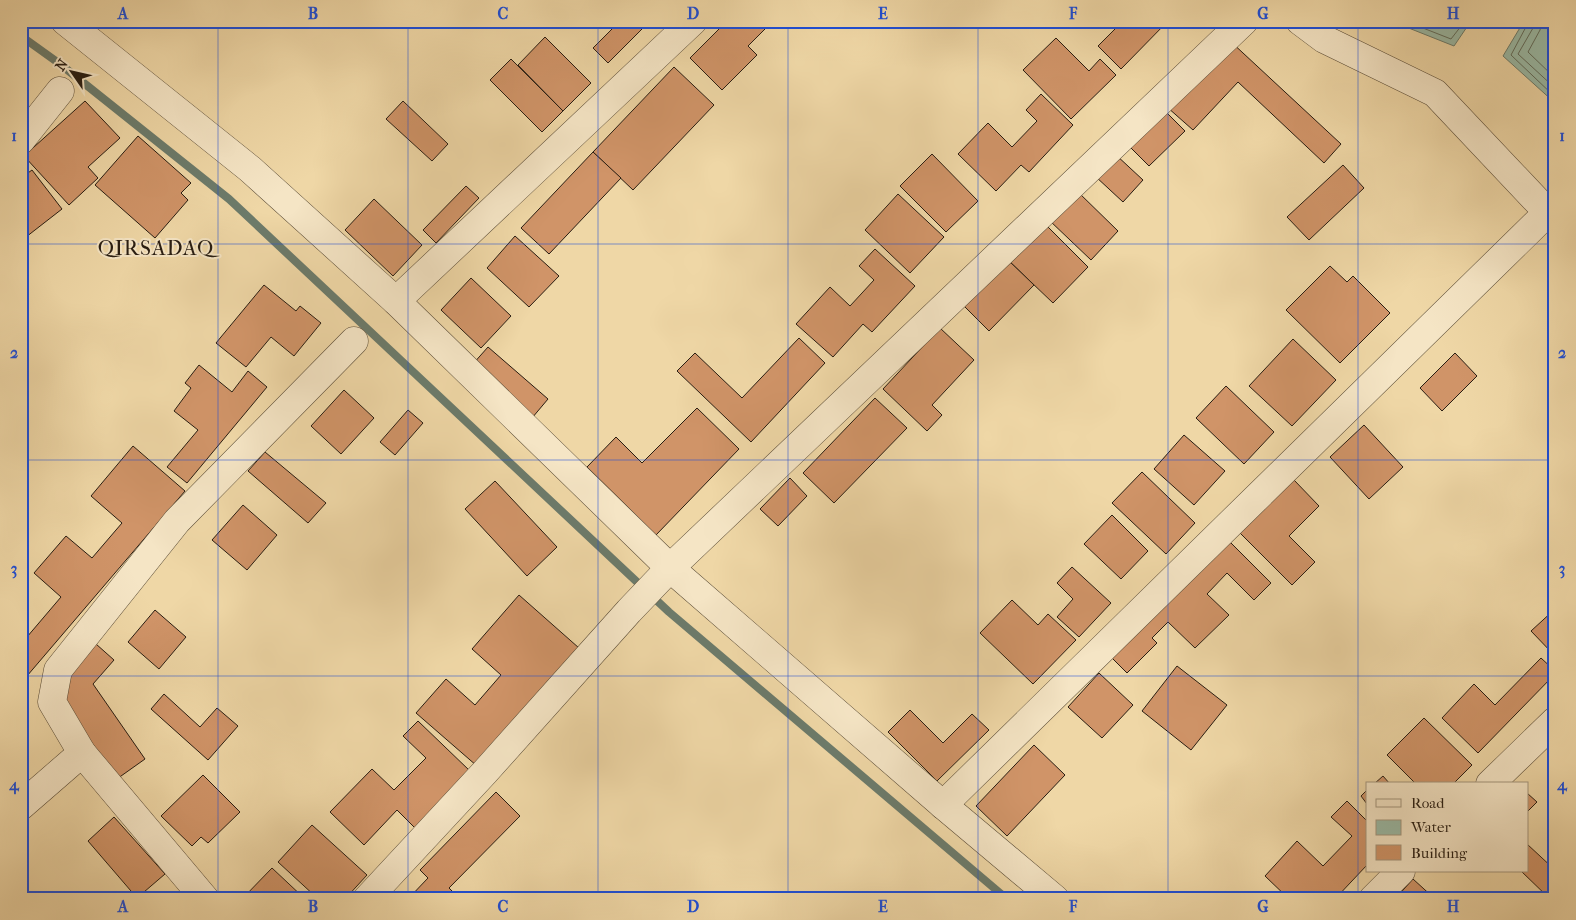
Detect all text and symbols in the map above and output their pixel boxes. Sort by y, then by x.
text: A [117,4,129,23]
text: B [308,4,318,23]
text: C [498,4,509,23]
text: D [687,4,699,23]
text: E [878,4,888,23]
text: F [1068,4,1078,23]
text: G [1257,4,1269,23]
text: H [1447,4,1460,23]
north arrow [48,48,98,98]
text: N [52,56,72,74]
text: 1 [11,126,17,145]
text: 1 [1559,126,1565,145]
district label: QIRSADAQ [98,236,220,260]
text: 2 [10,343,18,362]
text: 2 [1558,343,1566,362]
text: 3 [11,559,17,579]
text: 3 [1559,559,1565,579]
text: 4 [8,775,20,795]
text: 4 [1556,775,1568,795]
legend [1366,782,1528,872]
text: Road [1411,794,1445,812]
text: Water [1410,818,1451,836]
text: Building [1411,844,1468,862]
text: A [117,897,129,916]
text: B [308,897,318,916]
text: C [498,897,509,916]
text: D [687,897,699,916]
text: E [878,897,888,916]
text: F [1068,897,1078,916]
text: G [1257,897,1269,916]
text: H [1447,897,1460,916]

